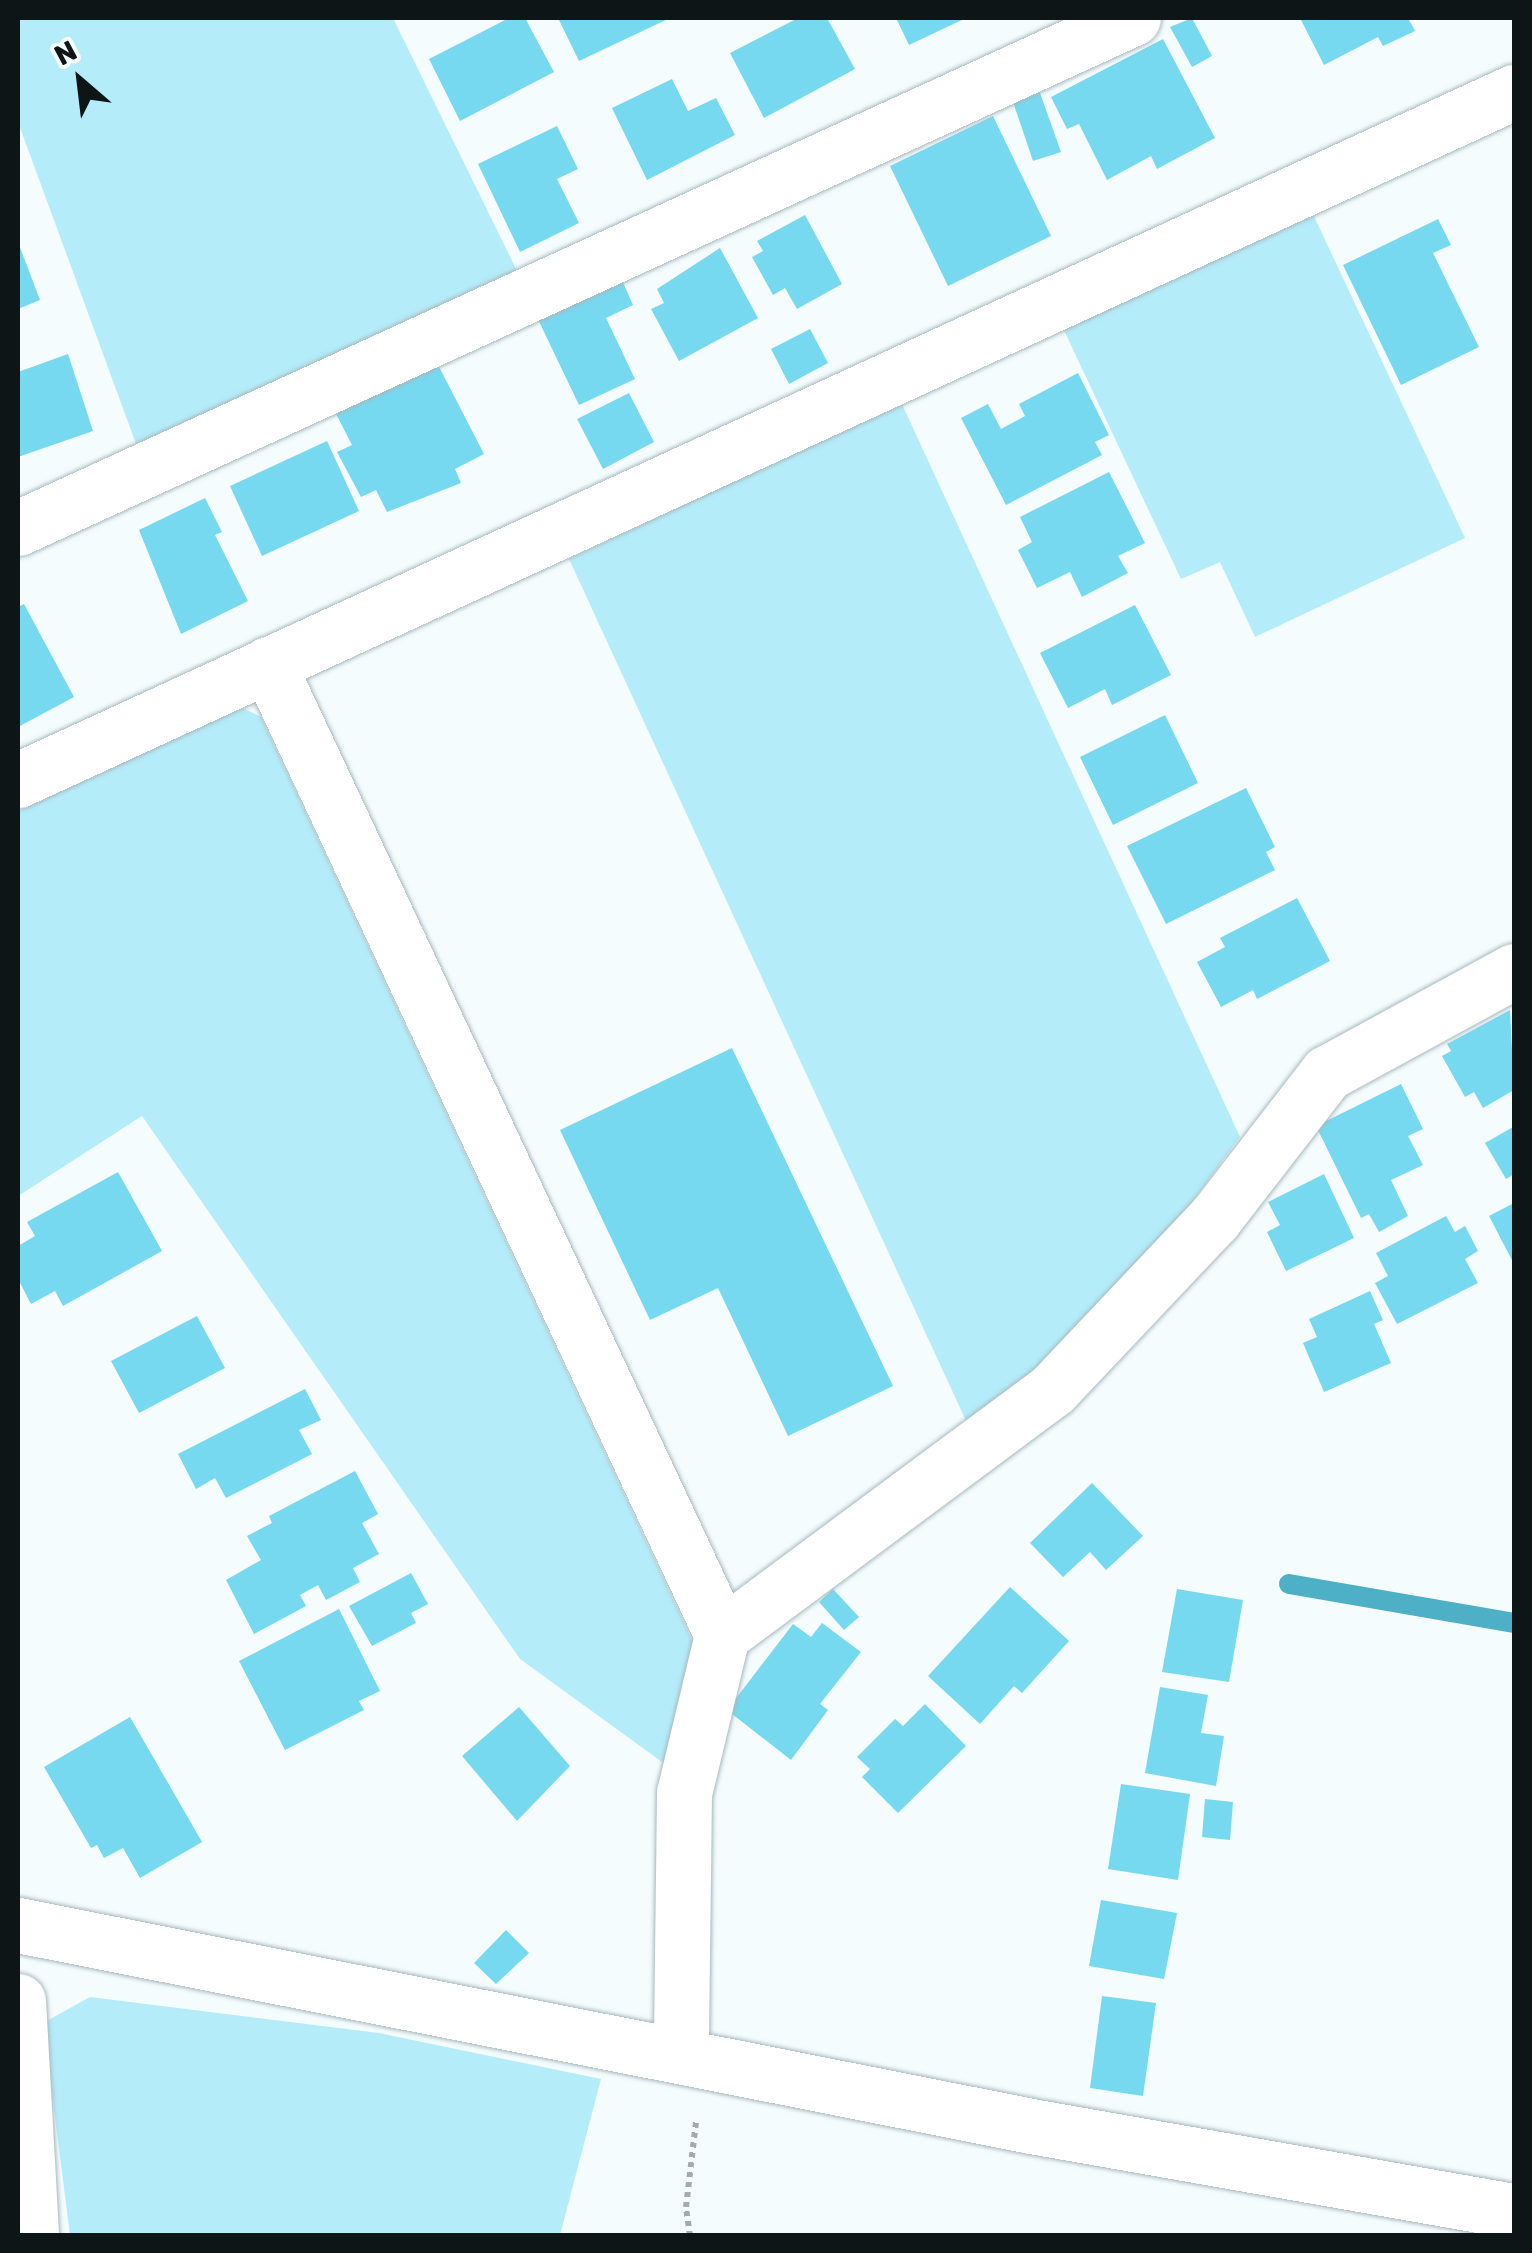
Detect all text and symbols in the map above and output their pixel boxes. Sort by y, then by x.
north arrow [30,30,130,130]
text: N [49,34,82,72]

